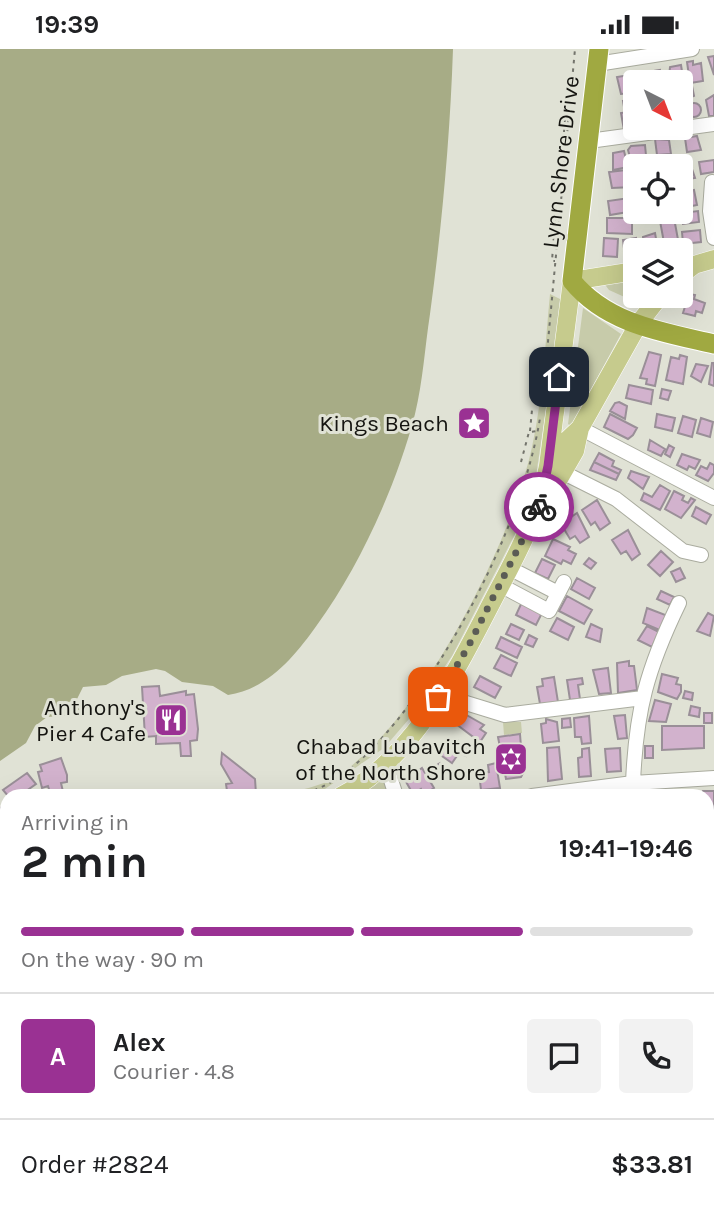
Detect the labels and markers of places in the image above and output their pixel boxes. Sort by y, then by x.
pin [529,347,589,407]
place icon: Kings Beach [455,404,493,442]
place label: Kings Beach [319,410,449,437]
pin [408,667,468,727]
place label: Anthony's Pier 4 Cafe [36,694,146,747]
restaurant icon: Anthony's Pier 4 Cafe [152,701,190,739]
place label: Chabad Lubavitch of the North Shore [295,733,486,786]
synagogue icon: Chabad Lubavitch of the North Shore [492,740,530,778]

